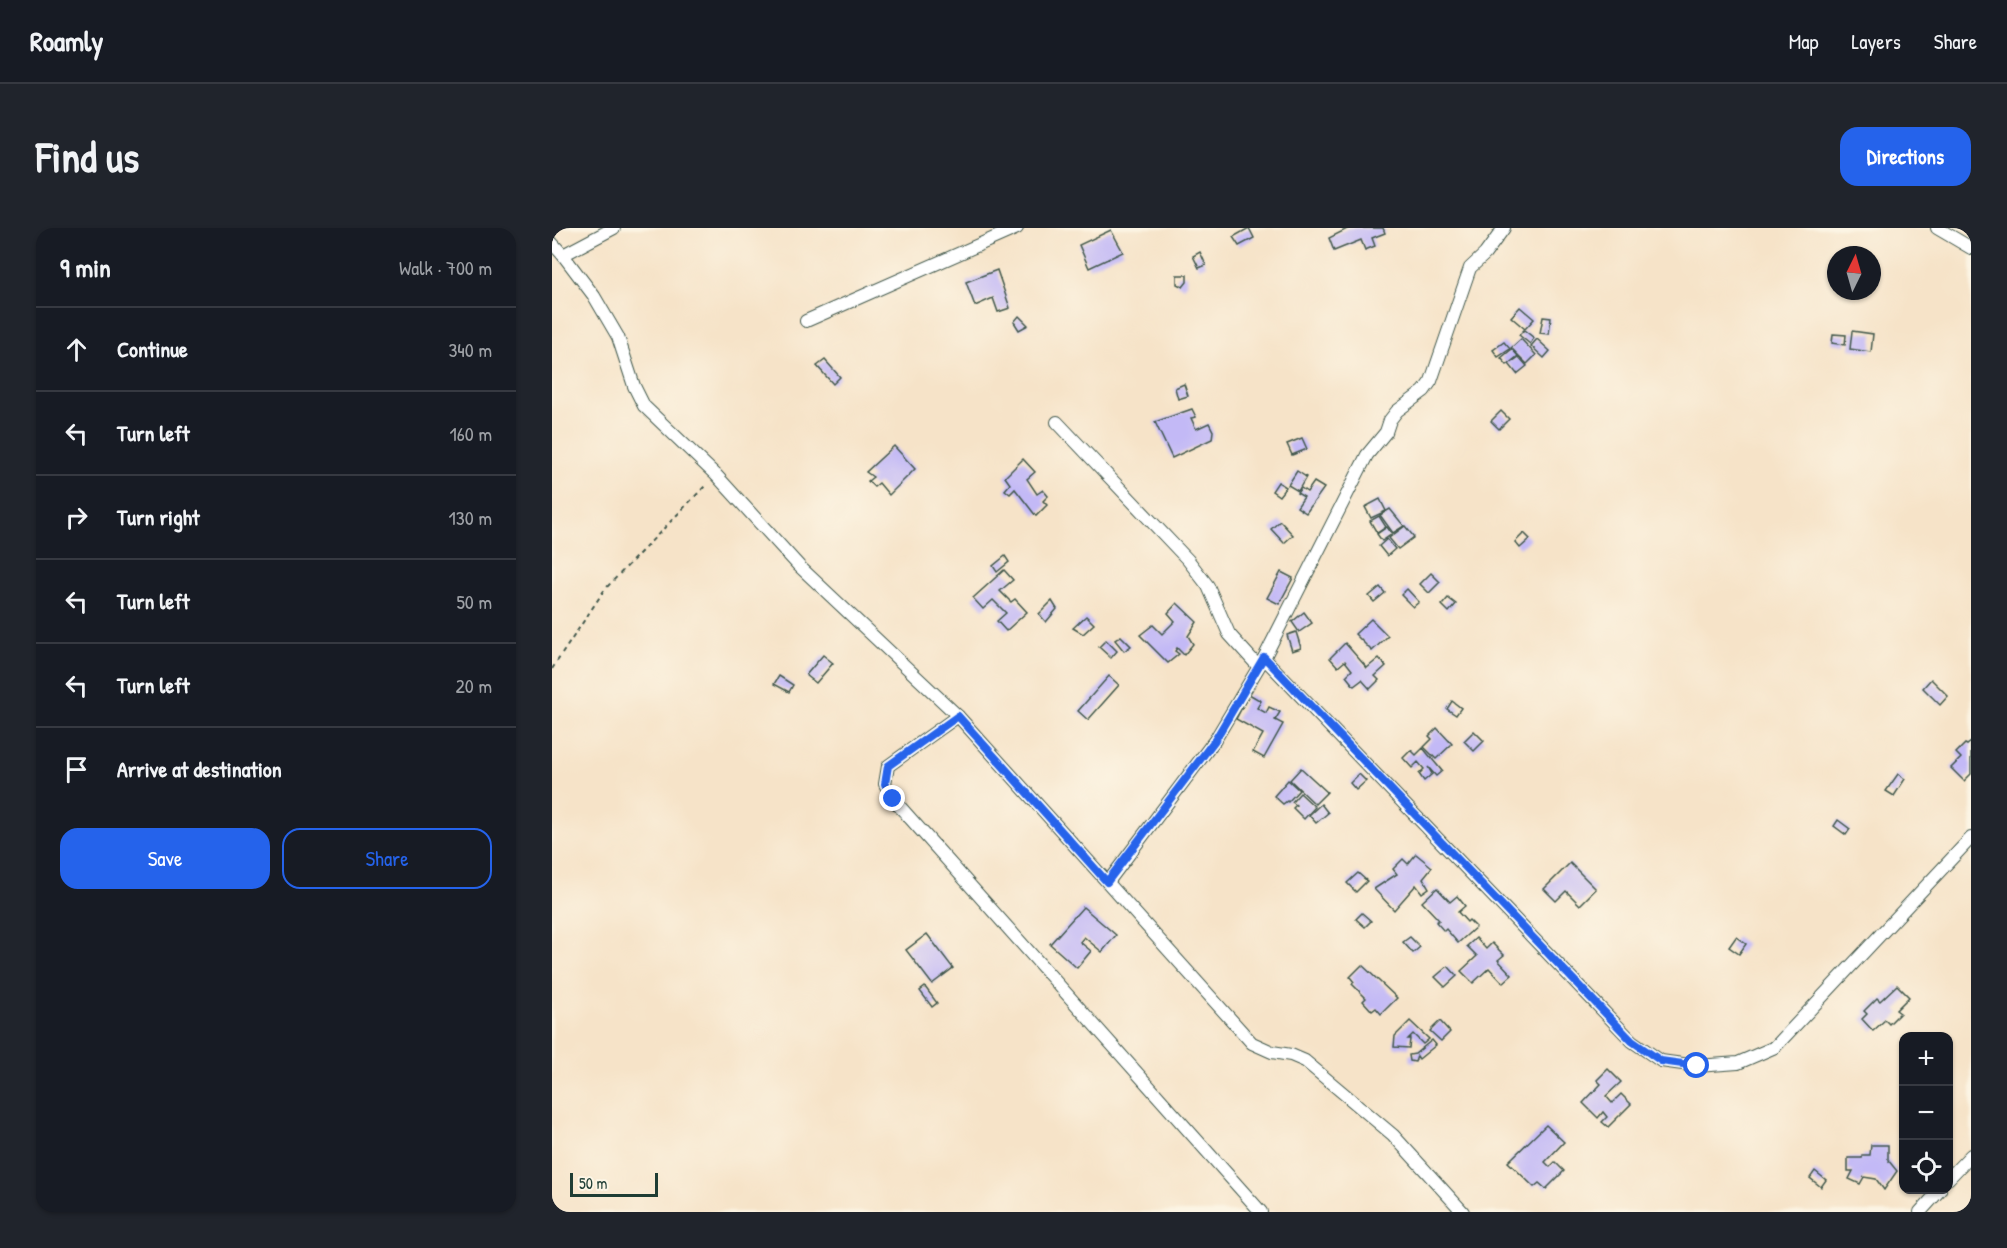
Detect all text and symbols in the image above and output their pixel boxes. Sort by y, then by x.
text: Roamly [30,22,103,60]
text: Map [1789,27,1818,56]
text: Layers [1851,27,1901,56]
text: Share [1934,27,1977,56]
button: Directions [1840,127,1971,186]
text: Find us [36,128,139,185]
north arrow [1827,246,1881,300]
text: 9 min [60,250,111,285]
text: Walk · 700 m [399,254,492,281]
icon: ahead [60,333,93,366]
text: Continue [117,334,188,364]
text: 340 m [448,336,492,363]
icon: left [60,417,93,450]
text: Turn left [117,418,190,448]
text: 160 m [450,420,492,447]
icon: right [60,501,93,534]
text: Turn right [117,502,200,532]
text: 130 m [449,504,492,531]
icon: left [60,585,93,618]
text: Turn left [117,586,190,616]
text: 50 m [456,588,492,615]
icon: left [60,669,93,702]
text: Turn left [117,670,190,700]
text: 20 m [455,672,492,699]
icon: arrive [60,753,93,786]
text: Arrive at destination [117,754,282,784]
route end [879,785,905,811]
button: Save [60,828,270,889]
button: Share [282,828,492,889]
map controls [1899,1032,1953,1194]
button: + [1899,1032,1953,1086]
route start [1683,1052,1709,1078]
button: − [1899,1086,1953,1140]
button: locate [1899,1140,1953,1194]
scale bar [570,1170,658,1198]
text: 50 m [579,1172,608,1194]

